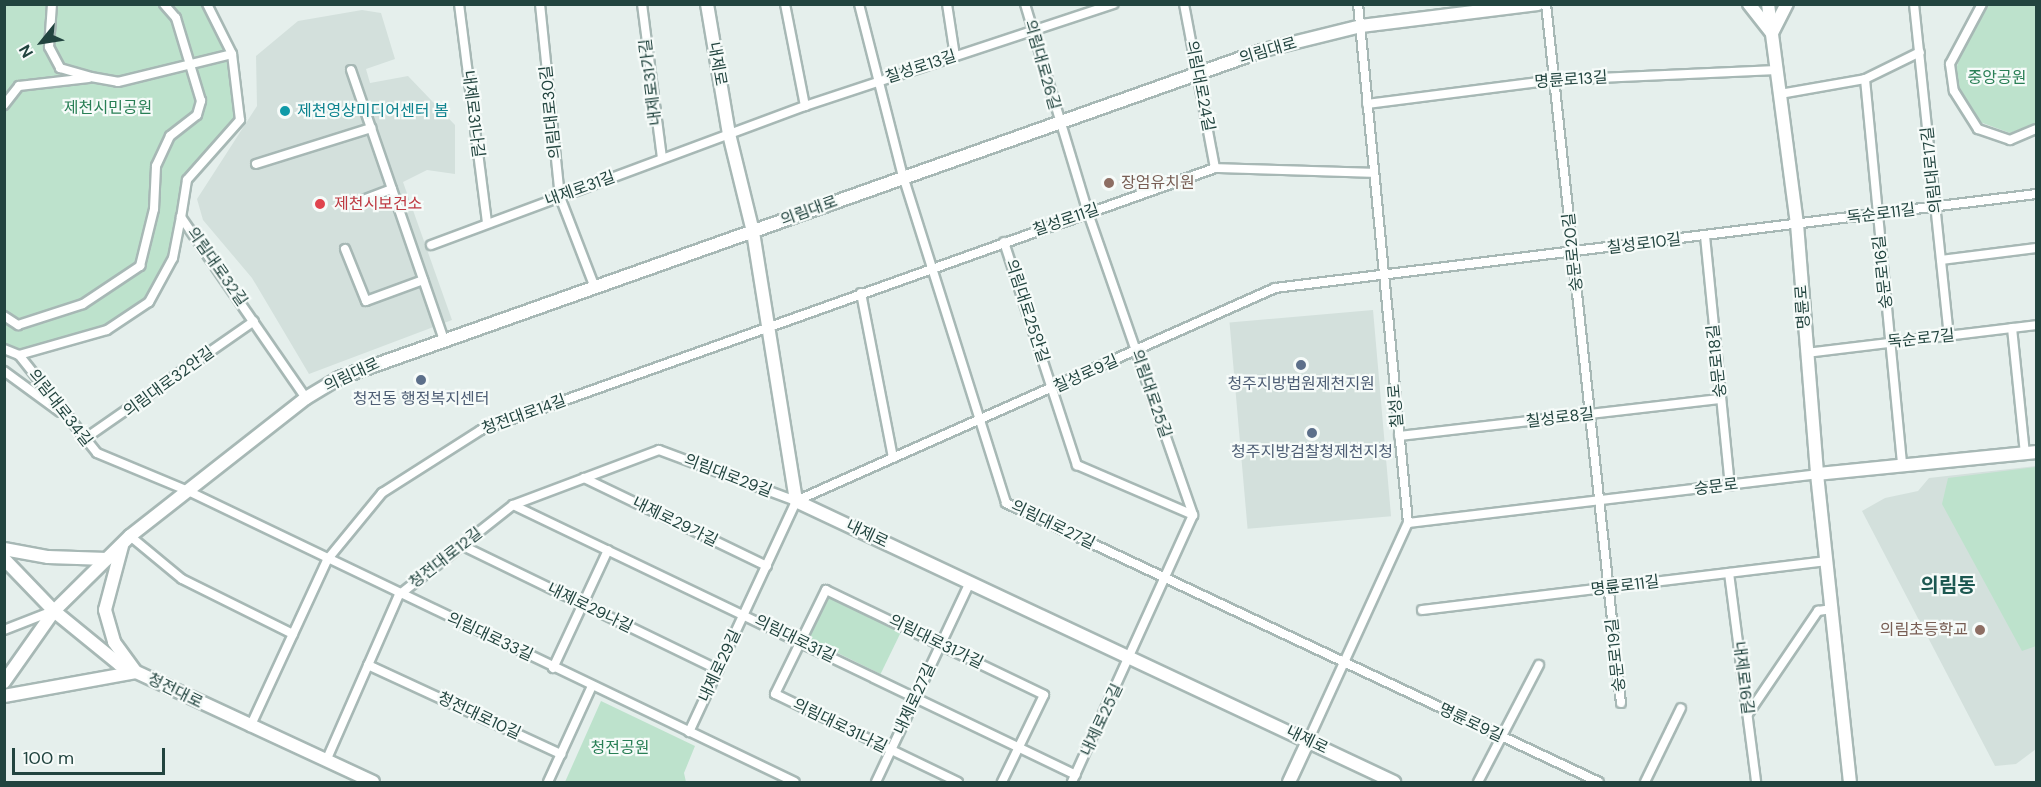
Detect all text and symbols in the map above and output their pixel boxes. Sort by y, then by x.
north arrow [12,12,72,72]
street label: 의림대로26길 [1020,18,1064,112]
street label: 의림대로 [1237,34,1299,68]
street label: 내제로31가길 [636,37,666,127]
street label: 의림대로24길 [1182,39,1218,133]
text: N [14,41,38,62]
street label: 내제로 [704,41,730,87]
street label: 칠성로13길 [883,47,959,87]
street label: 의림대로30길 [537,64,565,160]
street label: 명륜로13길 [1534,68,1608,92]
park label: 중앙공원 [1968,68,2026,88]
street label: 내제로31나길 [458,69,488,159]
park label: 제천시민공원 [64,98,152,118]
place label: 제천영상미디어센터 봄 [297,101,448,121]
marker: 제천영상미디어센터 봄 [278,104,292,118]
street label: 의림대로17길 [1918,126,1946,214]
street label: 내제로31길 [542,167,618,211]
place label: 장엄유치원 [1121,173,1195,193]
marker: 장엄유치원 [1102,176,1116,190]
street label: 의림대로 [778,192,840,230]
place label: 제천시보건소 [334,194,422,214]
marker: 제천시보건소 [311,195,329,213]
street label: 칠성로11길 [1030,200,1102,240]
street label: 독순로11길 [1846,200,1916,228]
street label: 숭문로20길 [1559,212,1587,292]
street label: 의림대로32길 [183,224,251,310]
street label: 칠성로10길 [1606,230,1682,258]
street label: 숭문로16길 [1870,234,1896,310]
street label: 의림대로25안길 [1001,257,1053,365]
street label: 명륜로 [1792,284,1814,330]
street label: 숭문로18길 [1704,323,1730,399]
street label: 독순로7길 [1886,326,1956,352]
street label: 의림대로32안길 [120,343,218,421]
street label: 의림대로25길 [1127,347,1175,441]
street label: 칠성로9길 [1051,351,1121,397]
street label: 의림대로 [321,354,383,396]
marker: 청주지방법원제천지원 [1294,358,1308,372]
street label: 의림대로34길 [24,366,96,450]
marker: 청전동 행정복지센터 [414,373,428,387]
place label: 청주지방법원제천지원 [1227,374,1375,394]
street label: 칠성로 [1385,383,1407,429]
place label: 청전동 행정복지센터 [353,389,489,409]
street label: 청전대로14길 [479,391,569,439]
street label: 칠성로8길 [1525,404,1595,432]
marker: 청주지방검찰청제천지청 [1305,426,1319,440]
place label: 청주지방검찰청제천지청 [1231,442,1393,462]
street label: 의림대로29길 [681,450,775,502]
street label: 숭문로 [1693,475,1739,499]
street label: 내제로29가길 [629,493,721,551]
street label: 의림대로27길 [1008,496,1098,554]
street label: 내제로 [843,516,891,552]
street label: 청전대로12길 [405,523,487,593]
street label: 명륜로11길 [1590,572,1660,600]
district label: 의림동 [1920,573,1976,597]
street label: 내제로29나길 [544,579,636,637]
street label: 의림대로33길 [444,609,536,665]
street label: 의림대로31길 [751,611,839,667]
street label: 의림대로31가길 [886,611,986,673]
street label: 숭문로19길 [1603,617,1629,693]
place label: 의림초등학교 [1880,620,1968,640]
marker: 의림초등학교 [1973,623,1987,637]
street label: 내제로29길 [695,627,745,705]
street label: 내제로16길 [1729,640,1757,716]
street label: 내제로27길 [890,660,940,738]
street label: 청전대로 [144,669,206,713]
street label: 내제로25길 [1077,681,1127,759]
street label: 청전대로10길 [434,688,524,744]
street label: 의림대로31나길 [790,695,890,757]
street label: 명륜로9길 [1436,700,1506,746]
street label: 내제로 [1283,722,1331,758]
scale bar [15,736,168,774]
park label: 청전공원 [591,738,649,758]
text: 100 m [23,746,74,770]

